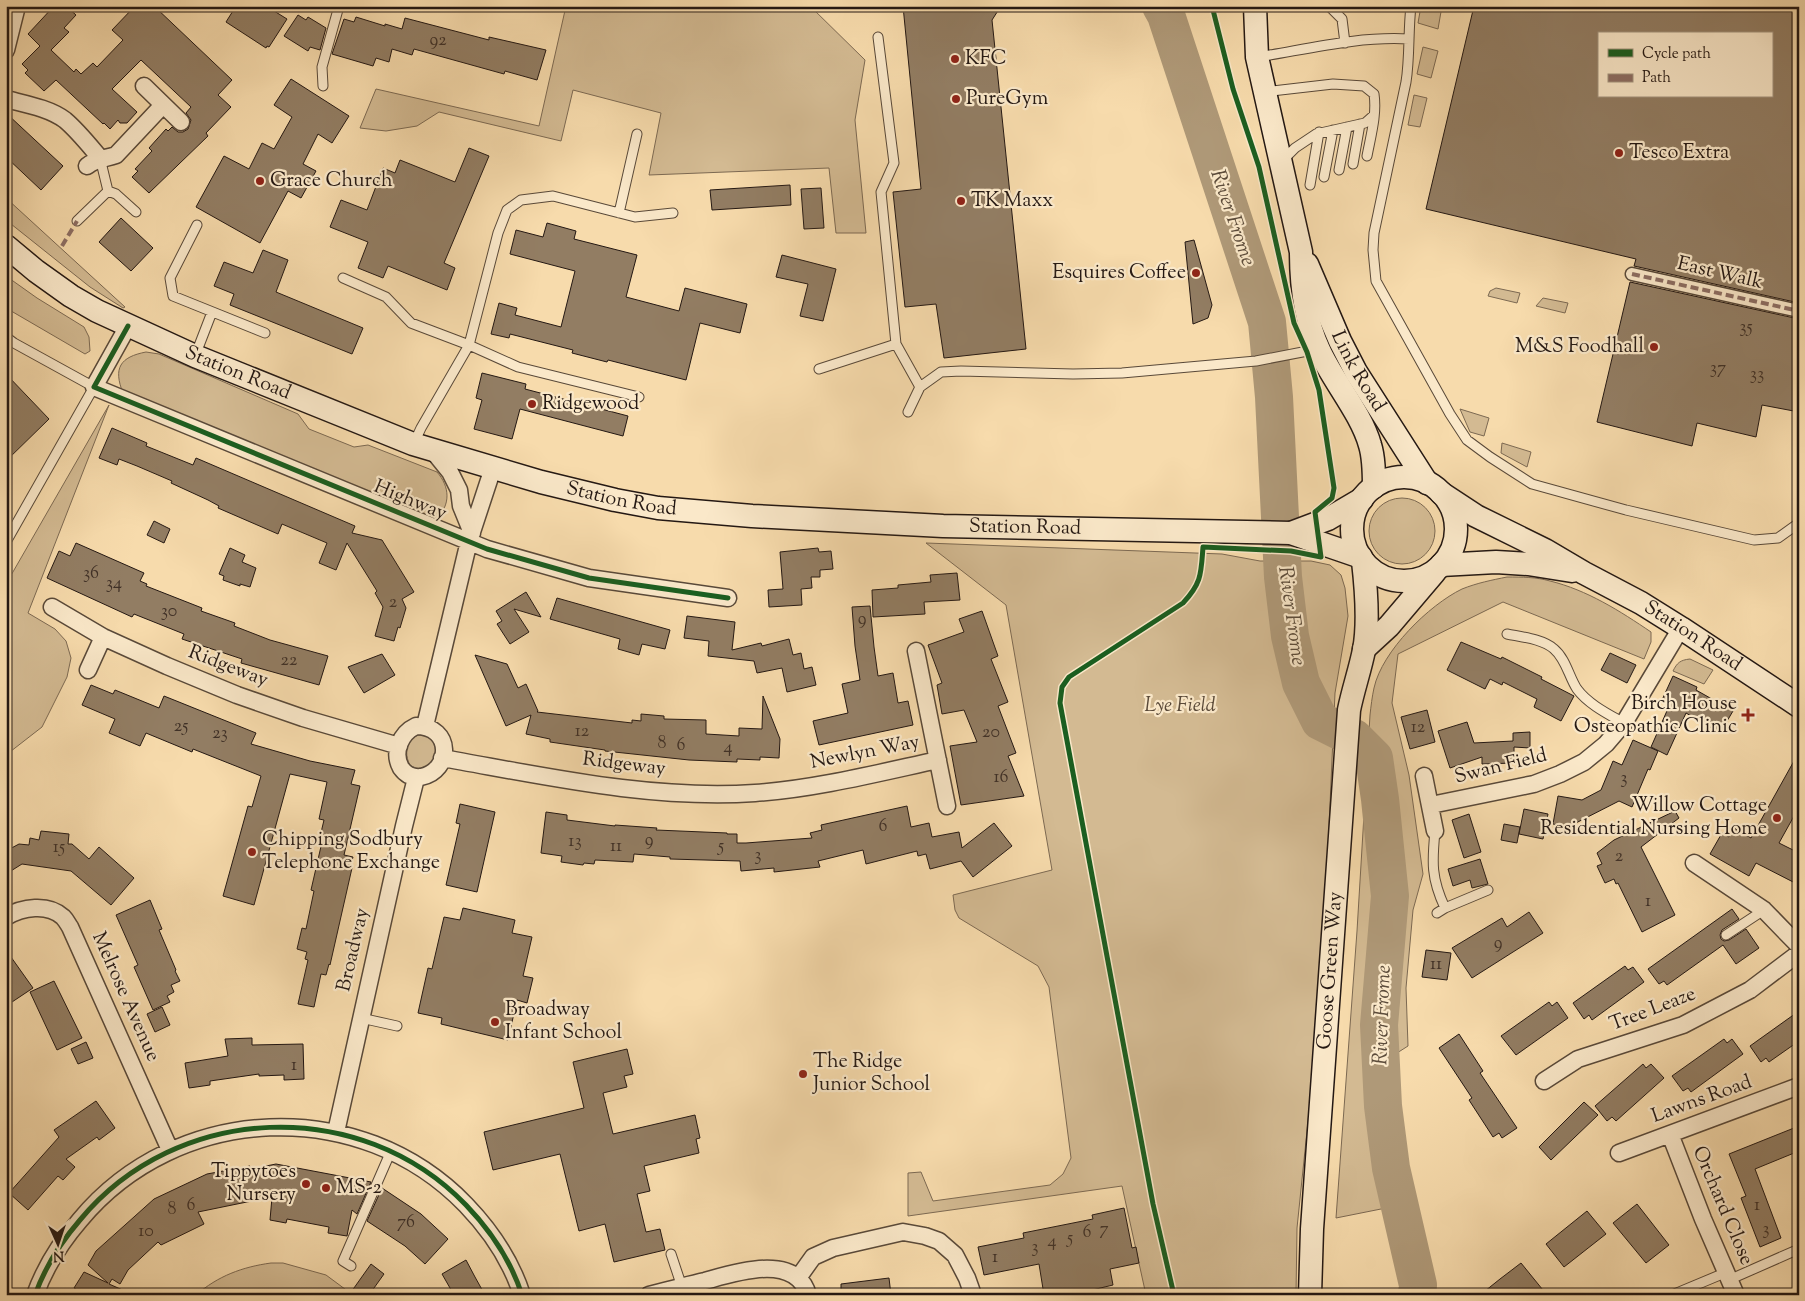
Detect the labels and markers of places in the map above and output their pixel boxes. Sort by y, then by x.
place label: KFC [965,45,1007,74]
marker: KFC [949,53,961,65]
place label: PureGym [966,85,1049,114]
marker: PureGym [950,93,962,105]
place label: Tesco Extra [1629,139,1729,168]
marker: Tesco Extra [1613,147,1625,159]
place label: Grace Church [270,167,393,196]
marker: Grace Church [254,175,266,187]
place label: TK Maxx [971,187,1053,216]
marker: TK Maxx [955,195,967,207]
place label: Esquires Coffee [1052,259,1186,288]
marker: Esquires Coffee [1190,267,1202,279]
place label: M&S Foodhall [1515,333,1644,362]
marker: M&S Foodhall [1648,341,1660,353]
place label: Ridgewood [542,390,639,419]
marker: Ridgewood [526,398,538,410]
place label: Birch House Osteopathic Clinic [1574,690,1737,742]
marker: Birch House Osteopathic Clinic [1741,708,1755,722]
place label: Willow Cottage Residential Nursing Home [1540,792,1767,844]
marker: Willow Cottage Residential Nursing Home [1771,812,1783,824]
place label: Chipping Sodbury Telephone Exchange [262,826,440,878]
marker: Chipping Sodbury Telephone Exchange [246,846,258,858]
place label: Broadway Infant School [505,996,622,1048]
marker: Broadway Infant School [489,1016,501,1028]
place label: The Ridge Junior School [812,1048,931,1100]
marker: The Ridge Junior School [797,1068,809,1080]
place label: Tippytoes Nursery [211,1158,296,1210]
place label: MS-2 [336,1174,382,1203]
marker: Tippytoes Nursery [300,1178,312,1190]
marker: MS-2 [320,1182,332,1194]

